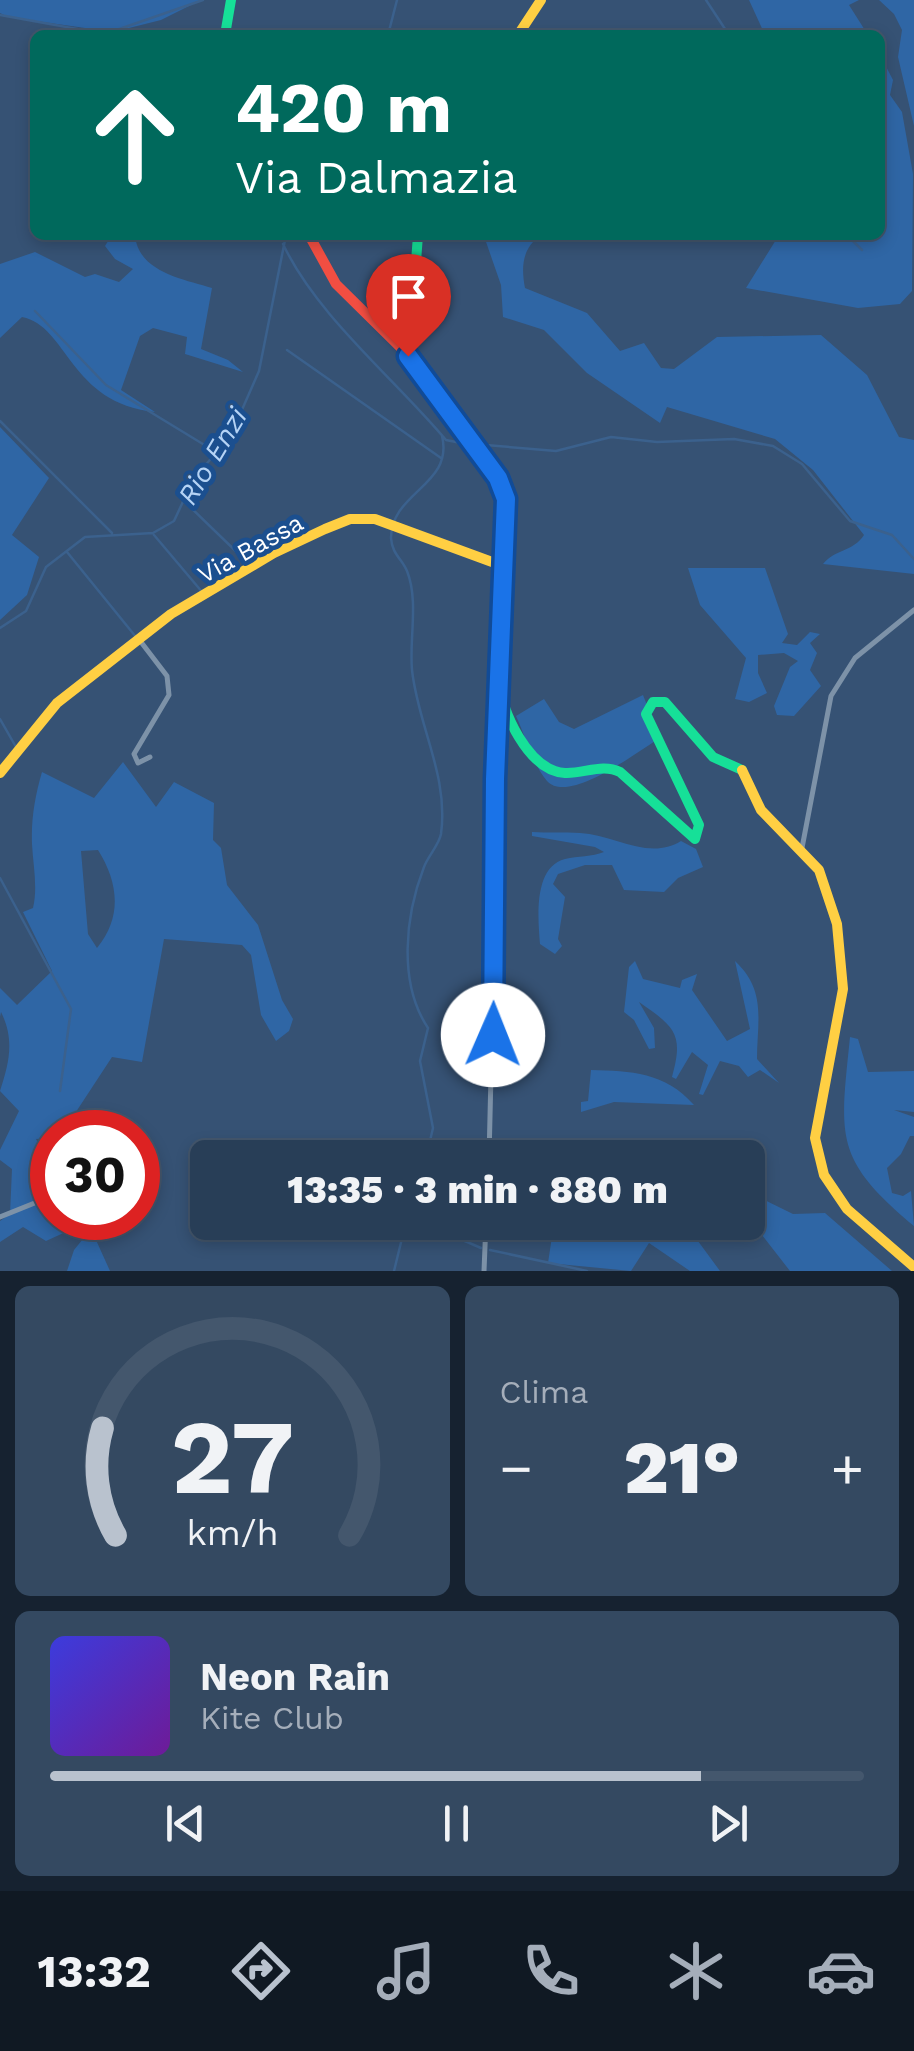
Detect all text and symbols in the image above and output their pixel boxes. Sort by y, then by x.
text: 420 m [235,67,452,149]
icon: ahead [70,70,200,200]
text: Via Dalmazia [235,151,517,204]
pin [366,254,451,357]
icon: arrive [381,269,436,324]
water label: Rio Enzi [171,401,254,511]
street label: Via Bassa [193,508,308,589]
position arrow [441,983,545,1087]
speed limit sign: 30 [30,1110,160,1240]
text: 13:35 · 3 min · 880 m [287,1168,668,1212]
text: Clima [500,1373,588,1411]
text: 27 [171,1396,294,1518]
text: 21° [623,1423,740,1511]
text: − [500,1436,533,1500]
text: + [831,1436,864,1500]
text: km/h [186,1512,278,1554]
text: Neon Rain [200,1655,390,1699]
text: Kite Club [200,1699,344,1737]
icon: previous [158,1796,213,1851]
icon: pause [429,1796,484,1851]
icon: next [701,1796,756,1851]
icon: directions [226,1936,296,2006]
icon: music [371,1936,441,2006]
icon: phone [516,1936,586,2006]
icon: climate [661,1936,731,2006]
icon: car [806,1936,876,2006]
text: 13:32 [38,1945,151,1998]

